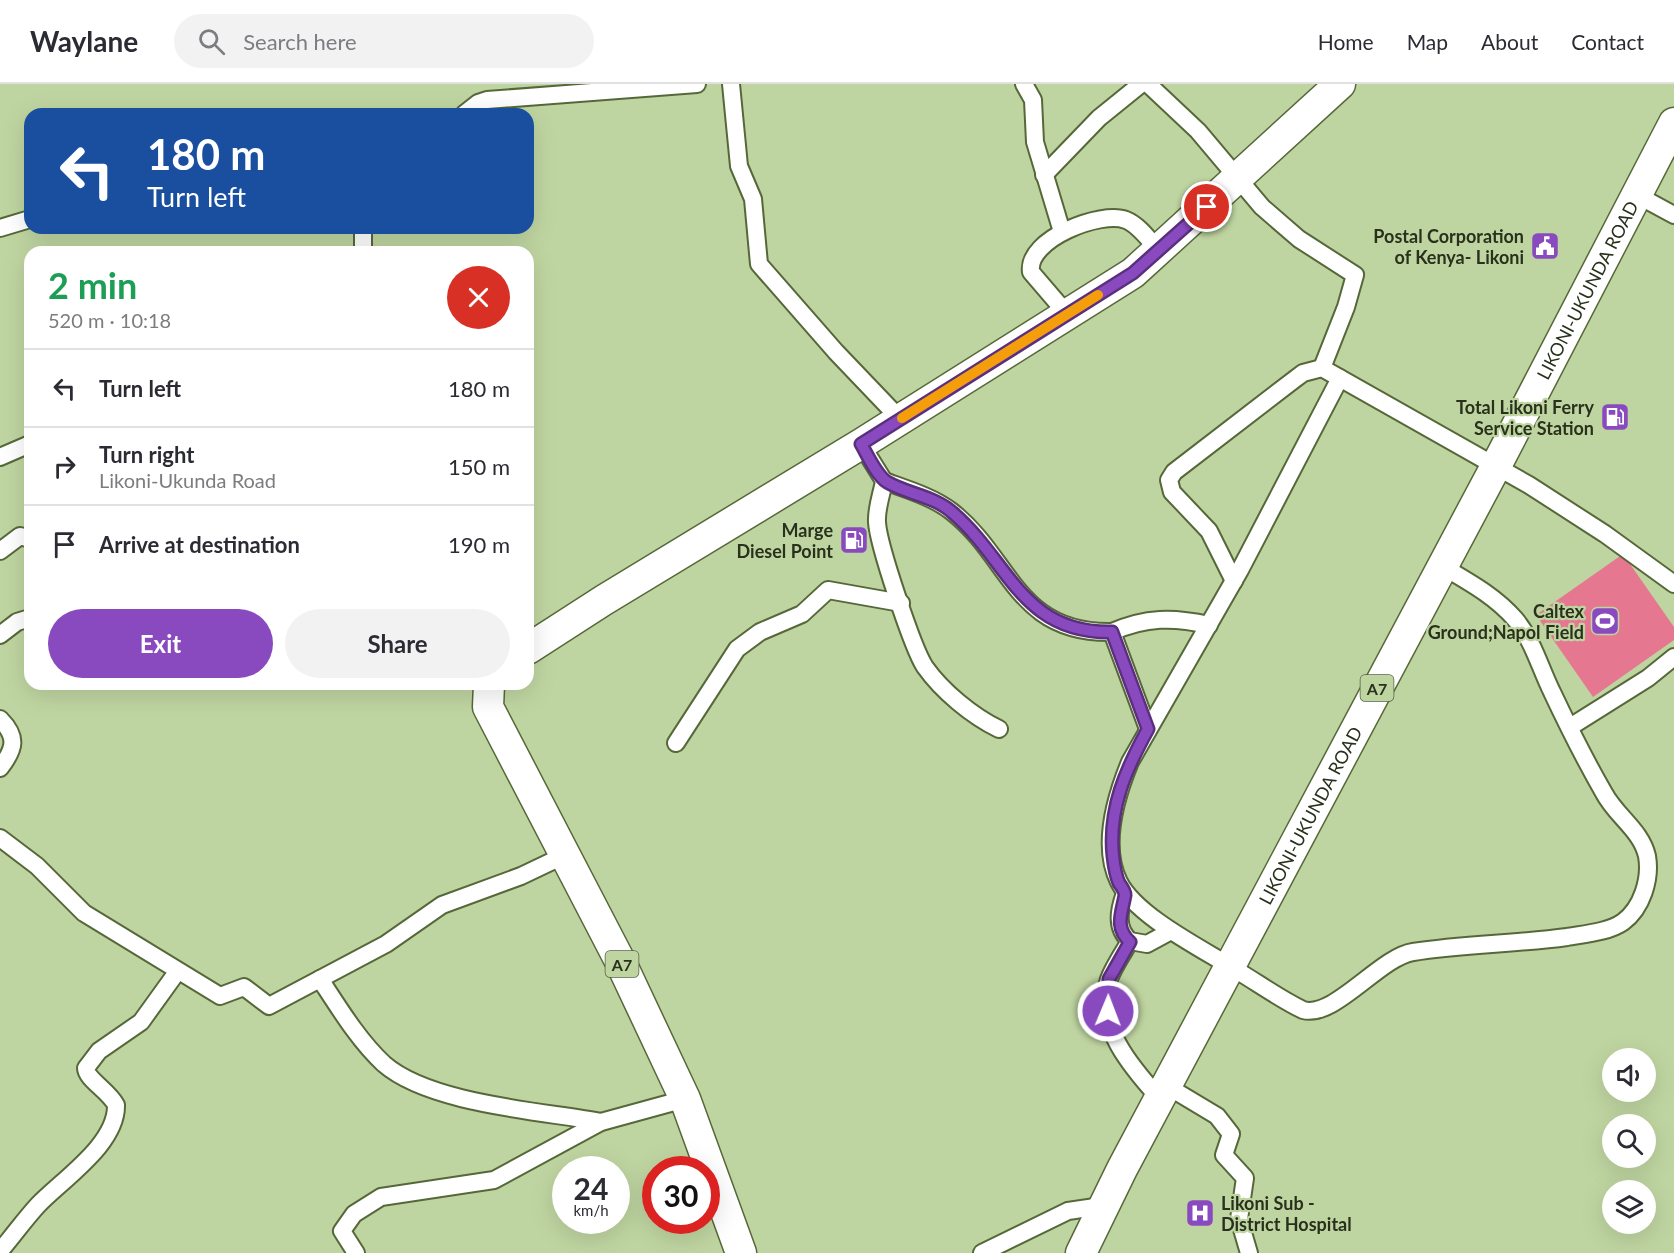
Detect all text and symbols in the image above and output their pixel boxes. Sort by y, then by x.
search box [174,14,594,68]
text: Waylane [30,24,138,58]
icon: search [195,25,228,58]
text: Search here [243,28,357,55]
text: Home [1318,29,1374,54]
text: Map [1407,29,1448,54]
text: About [1481,29,1538,54]
text: Contact [1571,29,1644,54]
text: 180 m [147,129,265,179]
icon: left [48,132,126,210]
text: Turn left [147,180,246,213]
pin [1181,181,1232,232]
icon: arrive [1190,190,1223,223]
street label: LIKONI-UKUNDA ROAD [1532,197,1643,383]
place label: Postal Corporation of Kenya- Likoni [1373,225,1524,268]
public building icon: Postal Corporation of Kenya- Likoni [1529,230,1561,262]
text: 2 min [48,263,137,307]
button: close [447,266,510,329]
text: 520 m · 10:18 [48,308,171,332]
icon: left [48,372,81,405]
text: Turn left [99,375,181,402]
text: 180 m [448,375,510,402]
place label: Total Likoni Ferry Service Station [1456,396,1594,439]
fuel station icon: Total Likoni Ferry Service Station [1599,401,1631,433]
text: Turn right [99,441,194,468]
icon: right [48,450,81,483]
text: 150 m [448,453,510,480]
text: Likoni-Ukunda Road [99,468,276,492]
place label: Marge Diesel Point [737,519,833,562]
fuel station icon: Marge Diesel Point [838,524,870,556]
icon: arrive [48,528,81,561]
text: Arrive at destination [99,531,300,558]
text: 190 m [448,531,510,558]
place label: Caltex Ground;Napol Field [1428,600,1585,643]
sports icon: Caltex Ground;Napol Field [1589,605,1621,637]
button: Exit [48,609,273,678]
button: Share [285,609,510,678]
road number: A7 [1360,675,1394,701]
street label: LIKONI-UKUNDA ROAD [1254,723,1366,908]
road number: A7 [606,951,638,977]
position arrow [1076,979,1140,1043]
map controls [1602,1048,1656,1234]
button: sound [1602,1048,1656,1102]
button: search [1602,1114,1656,1168]
speed limit sign: 30 [642,1156,720,1234]
text: 24 [574,1170,608,1206]
button: layers [1602,1180,1656,1234]
place label: Likoni Sub - District Hospital [1221,1192,1352,1235]
hospital icon: Likoni Sub - District Hospital [1184,1197,1216,1229]
text: km/h [573,1201,609,1219]

